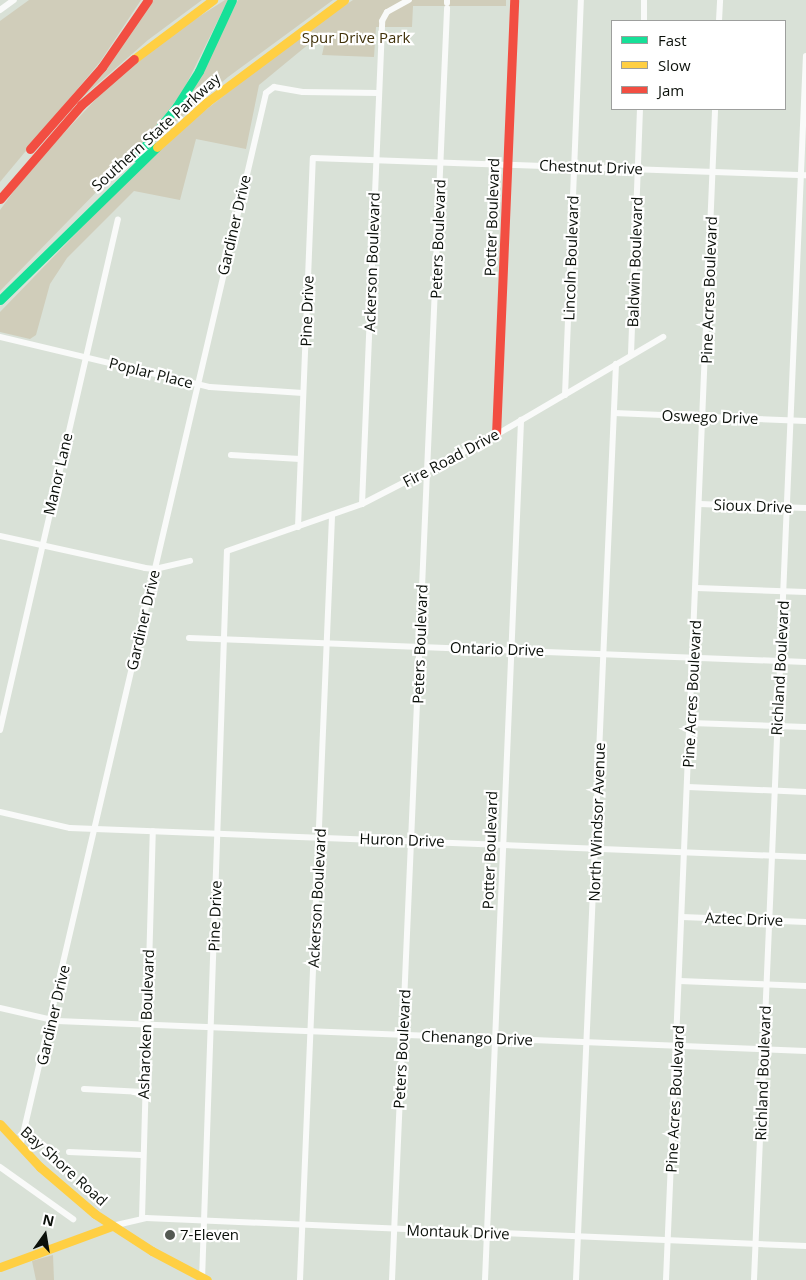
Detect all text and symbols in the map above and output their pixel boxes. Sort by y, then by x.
legend [611,20,786,110]
park label: Spur Drive Park [302,29,410,47]
text: Fast [658,30,687,50]
text: Slow [658,55,691,75]
street label: Southern State Parkway [88,69,224,195]
text: Jam [658,80,684,100]
street label: Chestnut Drive [539,156,643,178]
street label: Potter Boulevard [481,157,503,277]
street label: Gardiner Drive [214,173,254,277]
street label: Peters Boulevard [427,179,449,299]
street label: Ackerson Boulevard [361,192,383,332]
street label: Lincoln Boulevard [560,195,582,321]
street label: Baldwin Boulevard [624,196,646,328]
street label: Pine Acres Boulevard [697,216,721,364]
street label: Pine Drive [297,275,317,347]
street label: Poplar Place [107,354,195,392]
street label: Oswego Drive [661,406,759,428]
street label: Fire Road Drive [400,425,502,491]
street label: Manor Lane [40,431,76,517]
street label: Sioux Drive [713,496,793,516]
street label: Gardiner Drive [123,568,163,672]
street label: Peters Boulevard [409,584,431,704]
street label: Richland Boulevard [767,600,793,736]
street label: Pine Acres Boulevard [679,620,705,768]
street label: Ontario Drive [450,638,544,660]
street label: North Windsor Avenue [585,742,609,902]
street label: Potter Boulevard [479,790,501,910]
street label: Ackerson Boulevard [304,828,330,968]
street label: Huron Drive [359,830,445,850]
street label: Pine Drive [205,880,225,952]
street label: Aztec Drive [705,909,783,929]
street label: Asharoken Boulevard [134,949,158,1099]
street label: Gardiner Drive [33,963,73,1067]
street label: Peters Boulevard [390,989,414,1109]
street label: Richland Boulevard [752,1005,774,1141]
street label: Pine Acres Boulevard [662,1025,688,1173]
street label: Chenango Drive [421,1027,533,1049]
street label: Bay Shore Road [17,1122,111,1210]
text: N [41,1209,56,1230]
north arrow [20,1210,70,1260]
street label: Montauk Drive [406,1221,510,1243]
place label: 7-Eleven [180,1226,239,1244]
marker: 7-Eleven [164,1229,176,1241]

